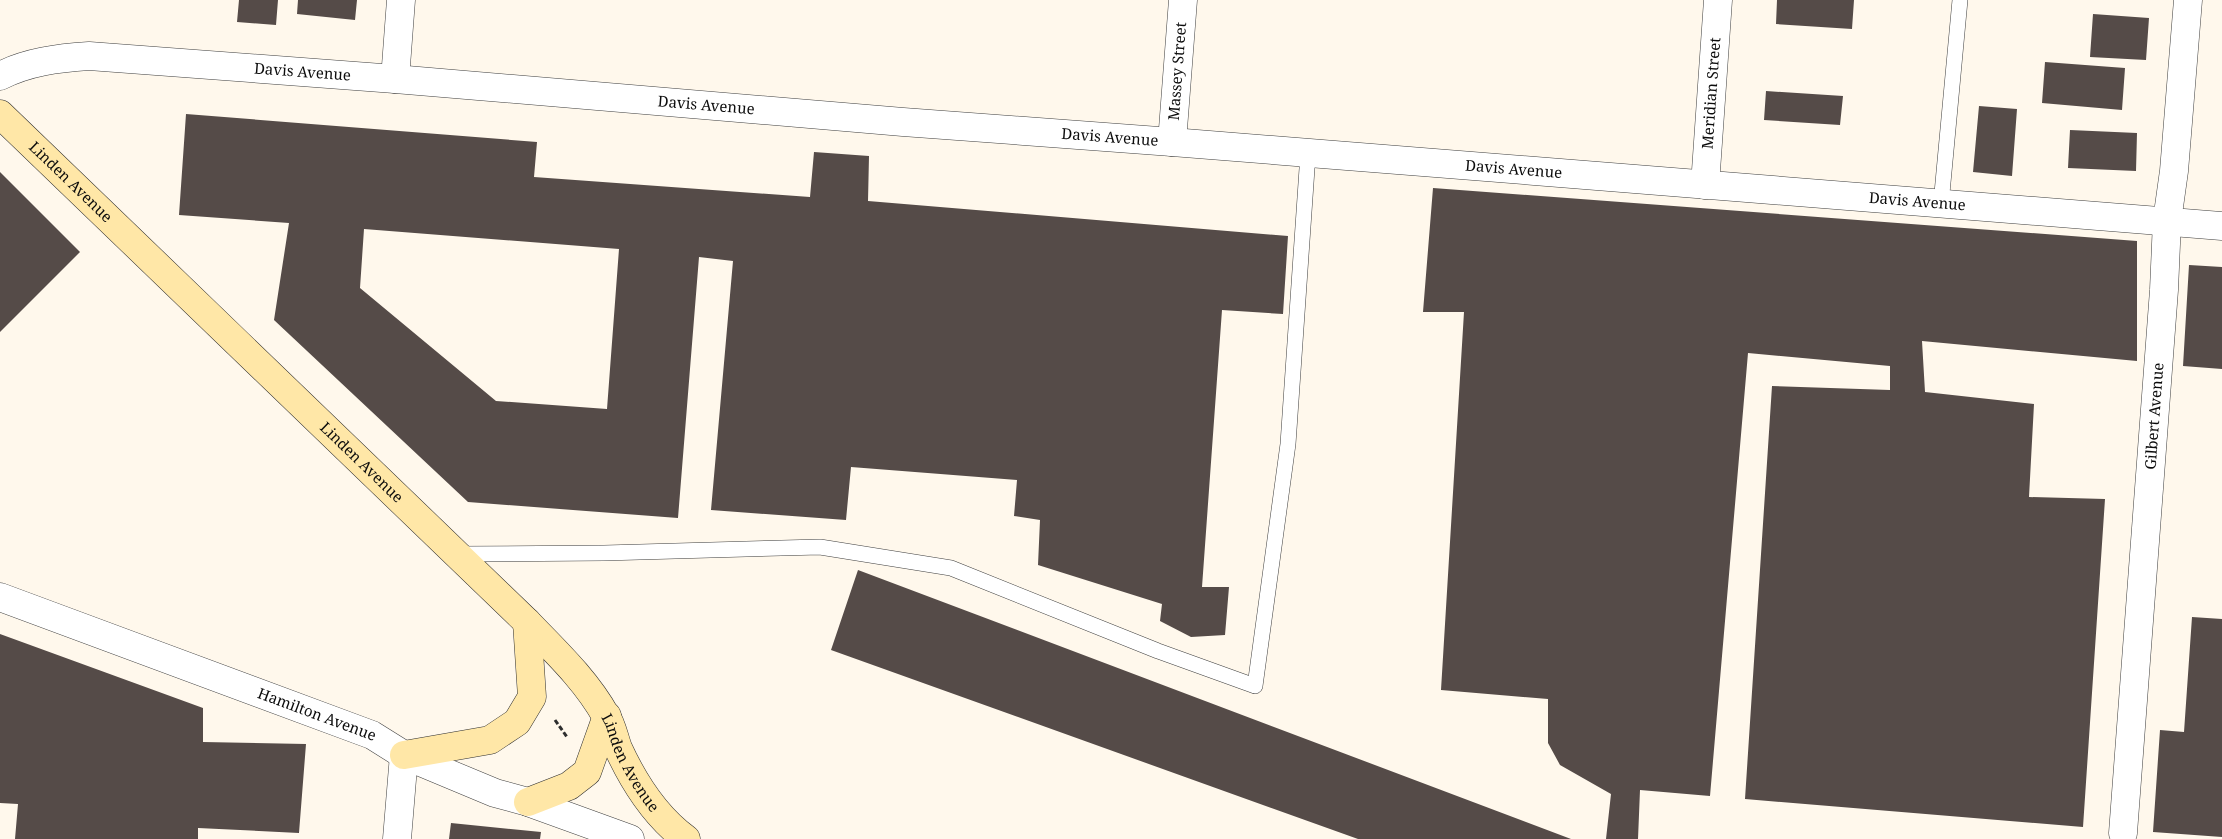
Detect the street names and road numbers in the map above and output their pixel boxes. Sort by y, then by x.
street label: Massey Street [1163,21,1190,121]
street label: Meridian Street [1697,37,1724,150]
street label: Davis Avenue [253,57,352,85]
street label: Davis Avenue [657,90,756,118]
street label: Davis Avenue [1061,123,1159,150]
street label: Linden Avenue [25,136,117,226]
street label: Davis Avenue [1464,154,1563,182]
street label: Davis Avenue [1868,187,1967,214]
street label: Gilbert Avenue [2139,362,2167,470]
street label: Linden Avenue [316,417,408,506]
street label: Hamilton Avenue [255,682,379,745]
street label: Linden Avenue [598,709,664,816]

